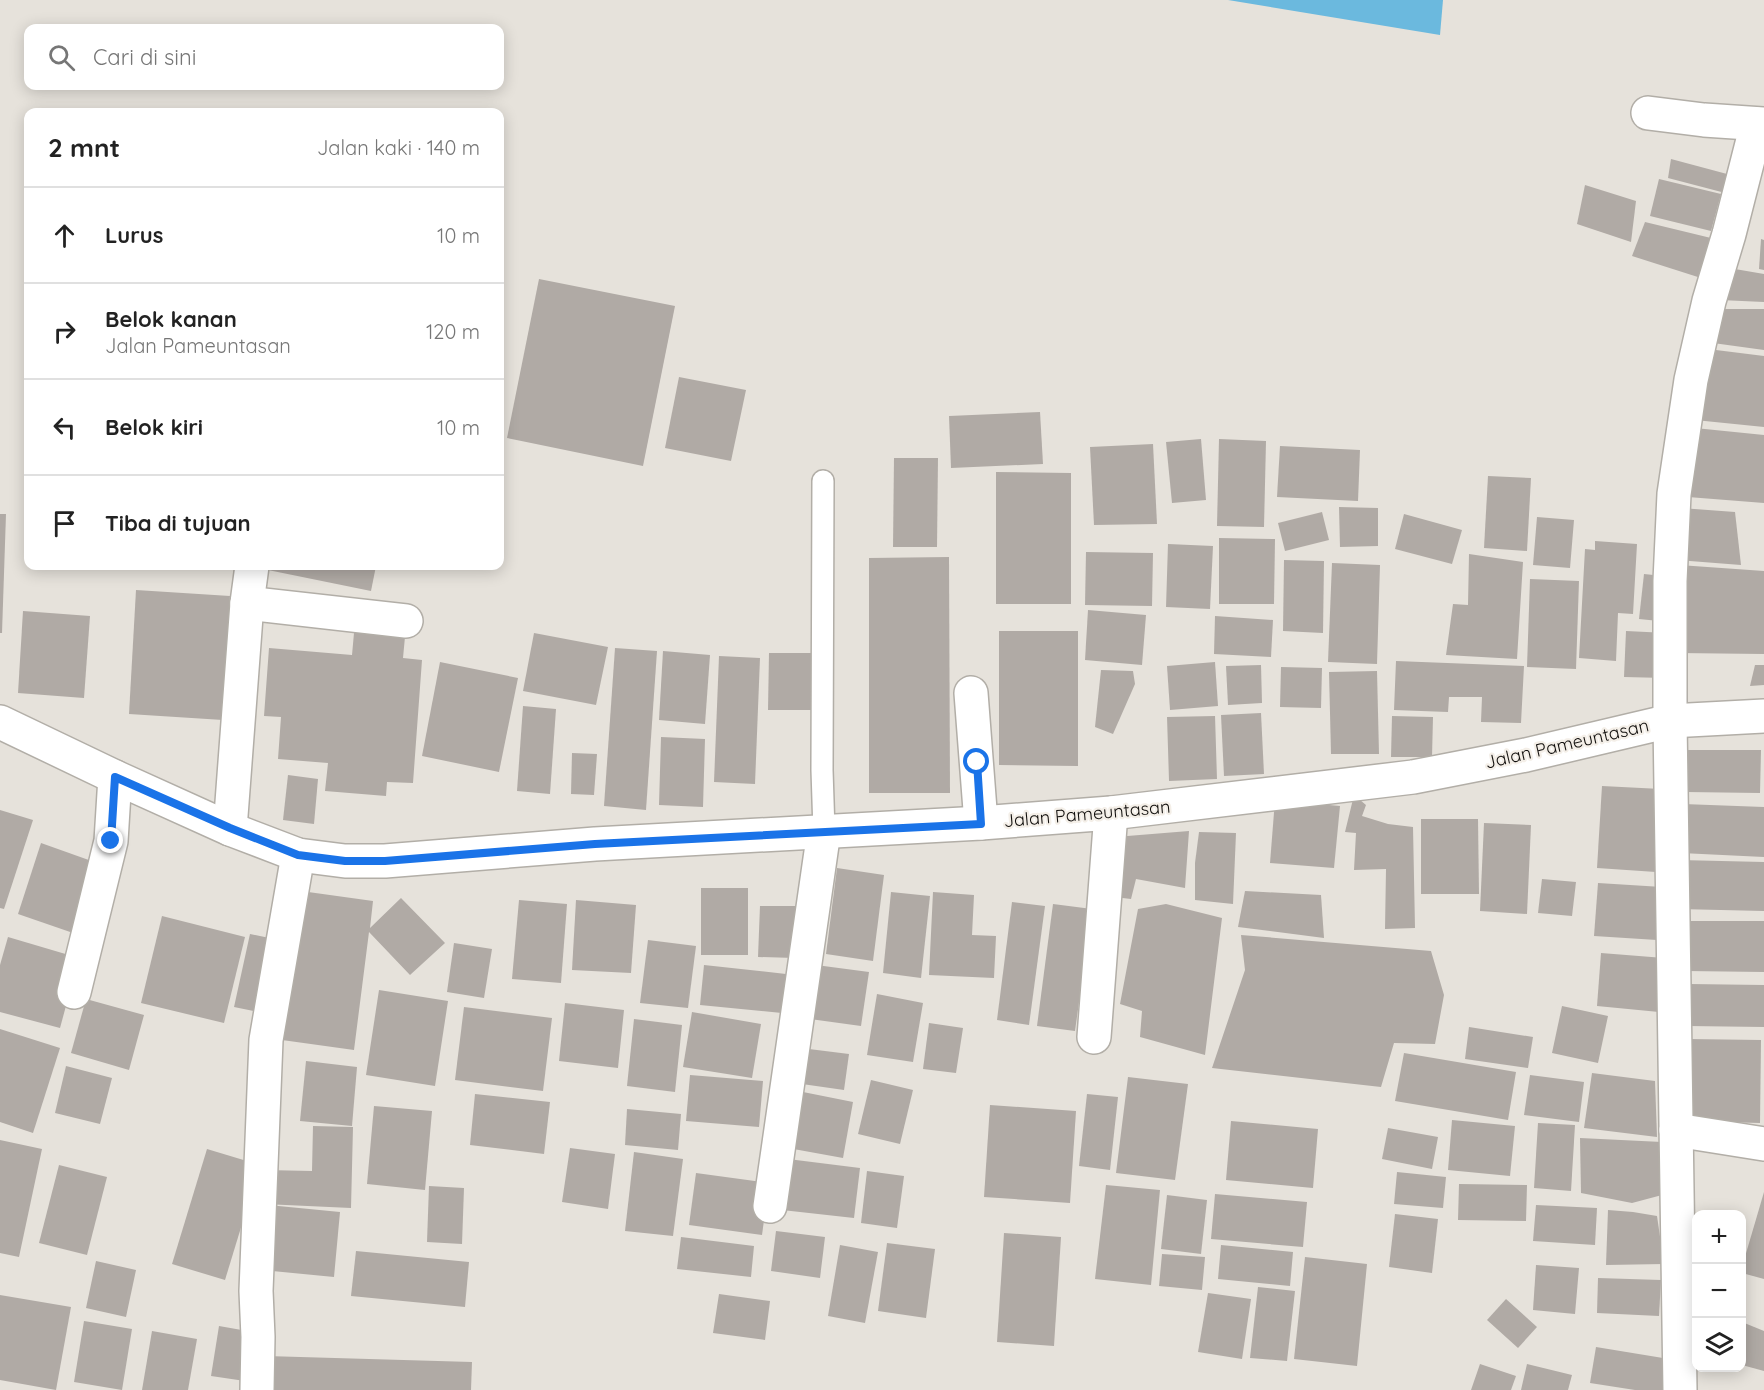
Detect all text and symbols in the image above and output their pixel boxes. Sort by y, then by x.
search box [24,24,504,90]
icon: search [45,41,78,74]
text: Cari di sini [93,43,196,71]
text: 2 mnt [48,131,120,164]
text: Jalan kaki · 140 m [317,135,480,160]
icon: ahead [48,219,81,252]
text: Lurus [105,221,163,249]
text: 10 m [437,223,480,248]
text: Belok kanan [105,305,237,333]
icon: right [48,315,81,348]
text: 120 m [426,319,480,344]
text: Jalan Pameuntasan [105,333,291,358]
icon: left [48,411,81,444]
text: Belok kiri [105,413,203,441]
text: 10 m [437,415,480,440]
icon: arrive [48,507,81,540]
text: Tiba di tujuan [105,509,251,537]
street label: Jalan Pameuntasan [1483,713,1651,774]
route start [963,748,989,774]
street label: Jalan Pameuntasan [1003,795,1171,832]
route end [97,827,123,853]
map controls [1692,1210,1746,1372]
button: + [1692,1210,1746,1264]
button: − [1692,1264,1746,1318]
button: layers [1692,1318,1746,1372]

